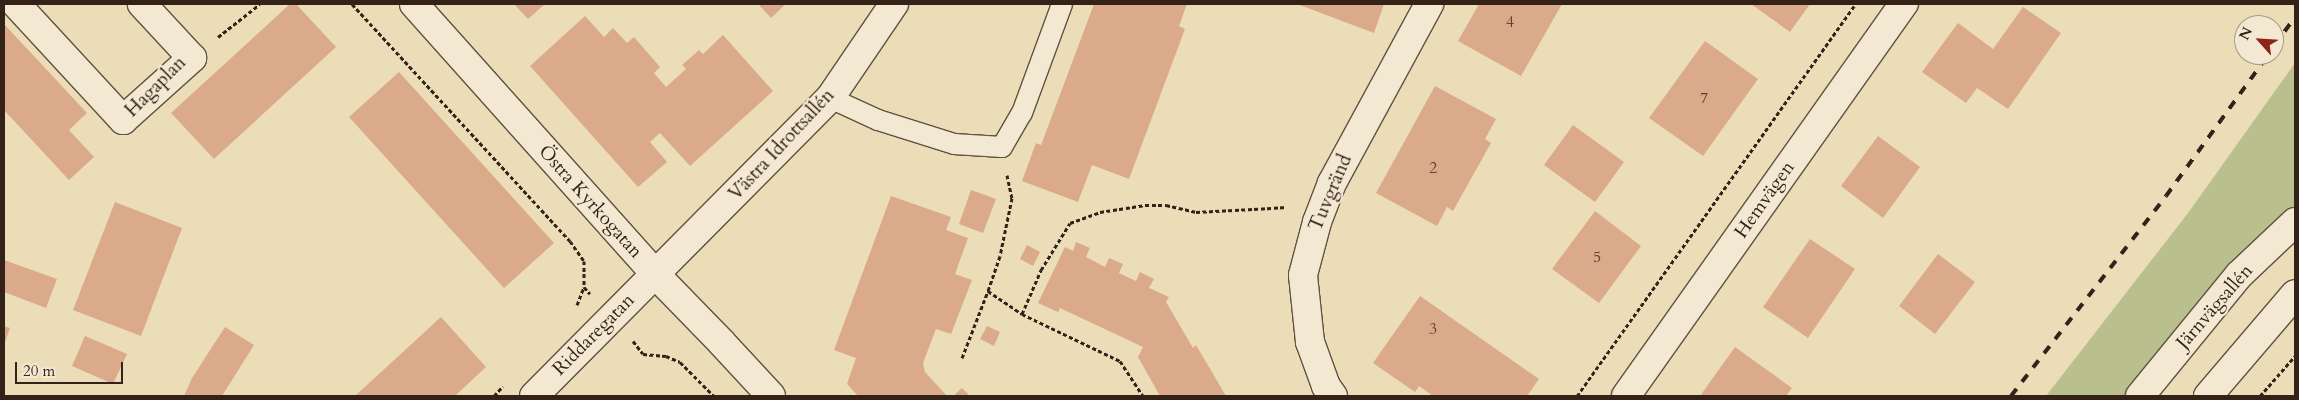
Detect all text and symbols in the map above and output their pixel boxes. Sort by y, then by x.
house number: 4 [1506,12,1514,32]
north arrow [2234,15,2284,65]
text: N [2235,24,2257,43]
street label: Hagaplan [121,52,191,122]
street label: Västra Idrottsallén [724,84,840,206]
house number: 7 [1700,88,1708,108]
street label: Östra Kyrkogatan [533,141,647,263]
street label: Tuvgränd [1305,151,1357,235]
street label: Hemvägen [1730,157,1800,243]
house number: 2 [1429,158,1437,178]
house number: 5 [1593,247,1601,267]
street label: Järnvägsallén [2172,260,2258,354]
street label: Riddaregatan [548,289,640,381]
house number: 3 [1429,319,1437,339]
scale bar [18,352,125,384]
text: 20 m [23,361,55,381]

